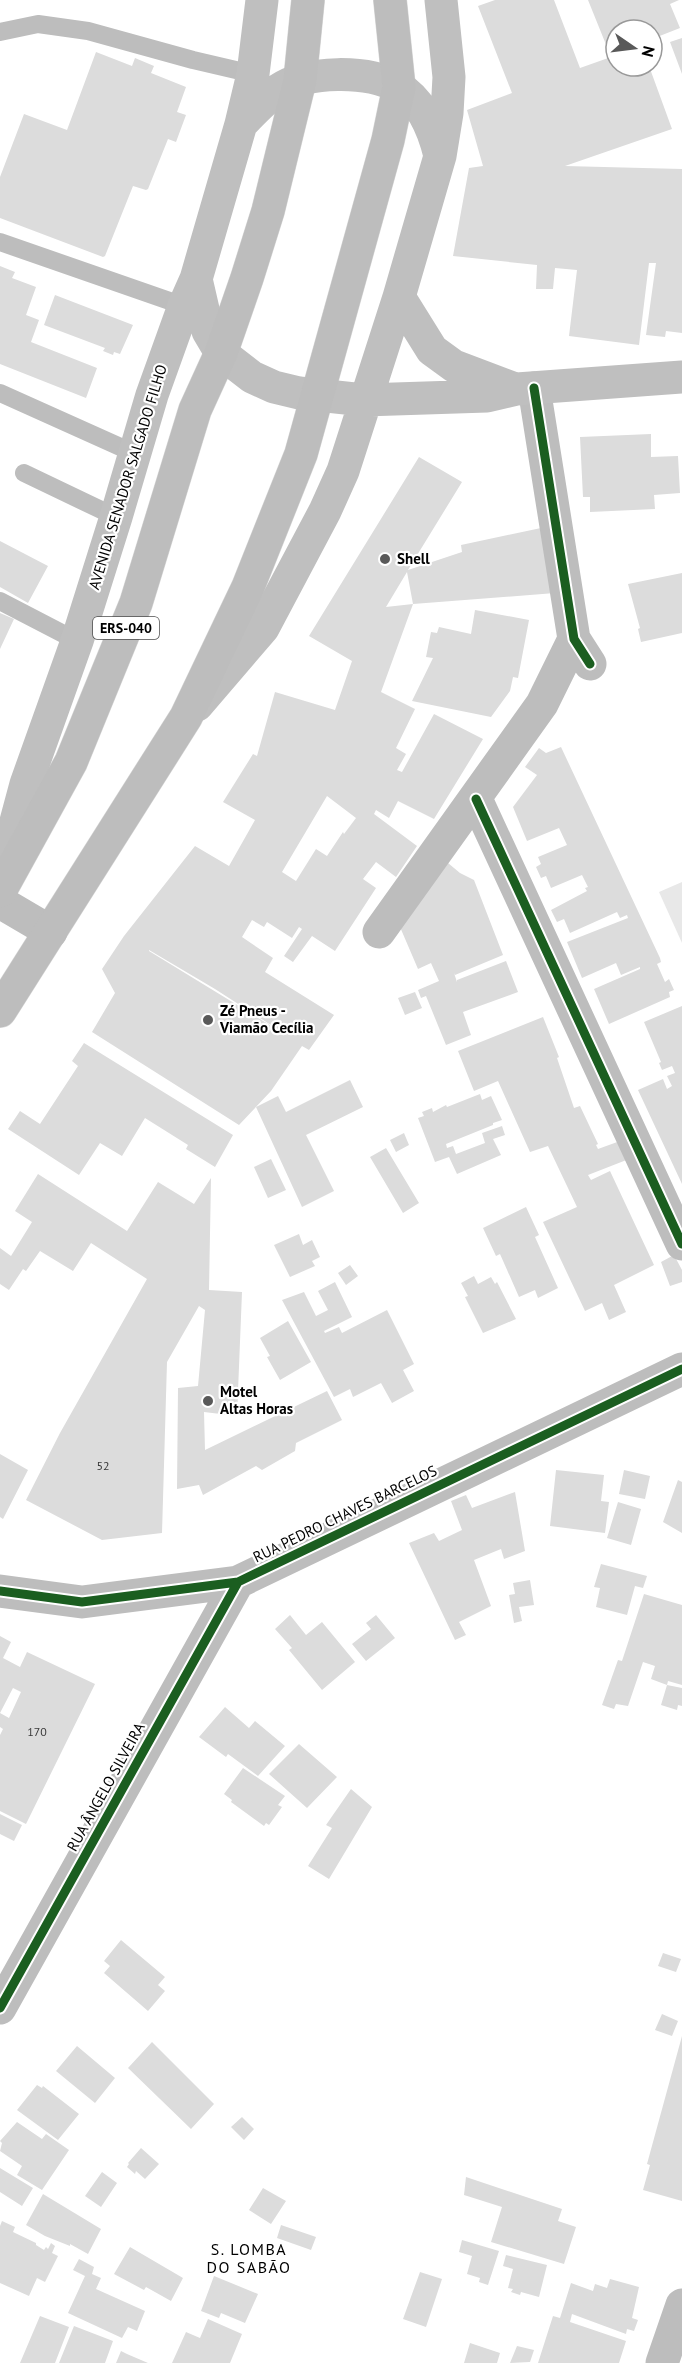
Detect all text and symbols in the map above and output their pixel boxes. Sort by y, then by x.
north arrow [604,18,664,78]
text: N [638,44,660,59]
street label: AVENIDA SENADOR SALGADO FILHO [84,362,171,592]
place label: Shell [397,549,430,568]
marker: Shell [378,552,392,566]
road number: ERS-040 [93,617,159,639]
place label: Zé Pneus - Viamão Cecília [219,1001,313,1037]
marker: Zé Pneus - Viamão Cecília [201,1013,215,1027]
place label: Motel Altas Horas [220,1382,293,1418]
marker: Motel Altas Horas [201,1394,215,1408]
house number: 52 [96,1458,110,1473]
street label: RUA PEDRO CHAVES BARCELOS [250,1461,440,1566]
street label: RUA ÂNGELO SILVEIRA [62,1719,149,1854]
house number: 170 [27,1724,47,1739]
district label: S. LOMBA DO SABÃO [207,2239,291,2277]

